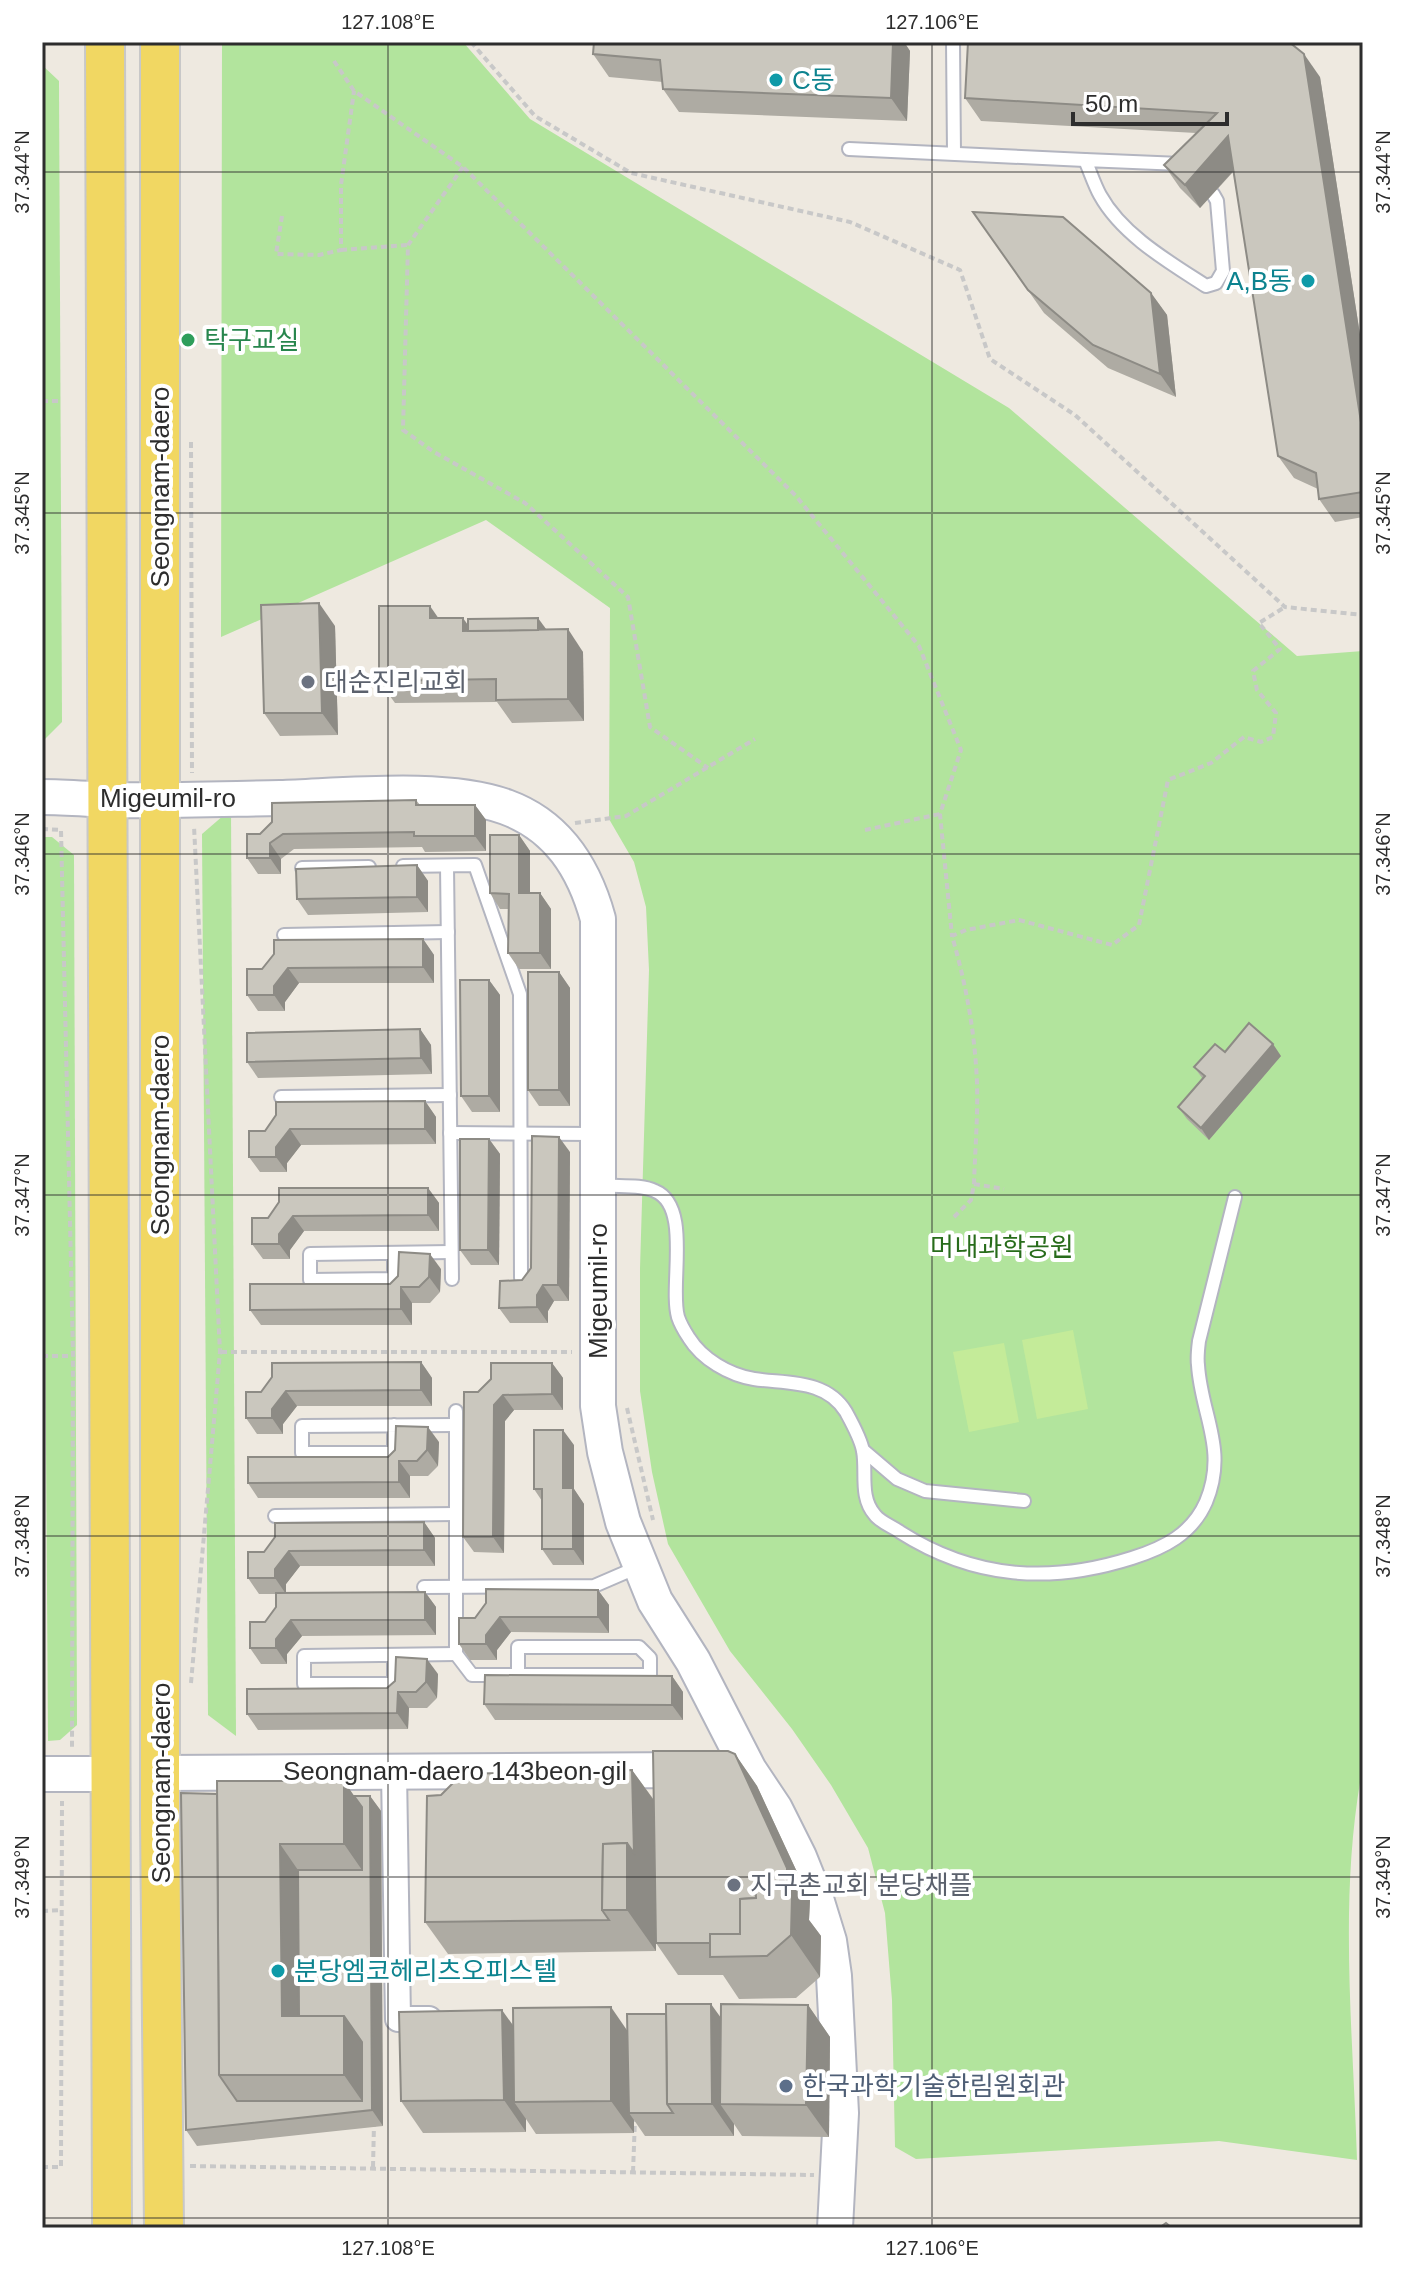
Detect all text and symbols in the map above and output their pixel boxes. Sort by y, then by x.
text: 127.108°E [341,11,435,33]
text: 127.106°E [885,11,979,33]
place label: C동 [792,65,835,95]
marker: C동 [767,71,785,89]
scale bar [1073,76,1227,126]
text: 50 m [1085,90,1138,117]
text: 37.344°N [11,130,33,214]
text: 37.344°N [1372,130,1394,214]
place label: A,B동 [1226,266,1292,296]
marker: A,B동 [1299,272,1317,290]
place label: 탁구교실 [204,325,300,355]
marker: 탁구교실 [179,331,197,349]
street label: Seongnam-daero [145,387,175,587]
text: 37.345°N [11,471,33,555]
text: 37.345°N [1372,471,1394,555]
place label: 대순진리교회 [324,667,468,697]
marker: 대순진리교회 [299,673,317,691]
street label: Migeumil-ro [100,783,236,813]
text: 37.346°N [11,812,33,896]
text: 37.346°N [1372,812,1394,896]
street label: Seongnam-daero [145,1035,175,1235]
text: 37.347°N [11,1153,33,1237]
text: 37.347°N [1372,1153,1394,1237]
street label: Migeumil-ro [583,1223,613,1359]
park label: 머내과학공원 [930,1232,1074,1262]
text: 37.348°N [11,1494,33,1578]
text: 37.348°N [1372,1494,1394,1578]
street label: Seongnam-daero [146,1683,176,1883]
street label: Seongnam-daero 143beon-gil [283,1756,627,1786]
text: 37.349°N [11,1835,33,1919]
text: 37.349°N [1372,1835,1394,1919]
place label: 지구촌교회 분당채플 [750,1870,973,1900]
marker: 지구촌교회 분당채플 [725,1876,743,1894]
place label: 분당엠코헤리츠오피스텔 [294,1956,557,1986]
marker: 분당엠코헤리츠오피스텔 [269,1962,287,1980]
place label: 한국과학기술한림원회관 [802,2071,1065,2101]
marker: 한국과학기술한림원회관 [777,2077,795,2095]
text: 127.108°E [341,2237,435,2259]
text: 127.106°E [885,2237,979,2259]

